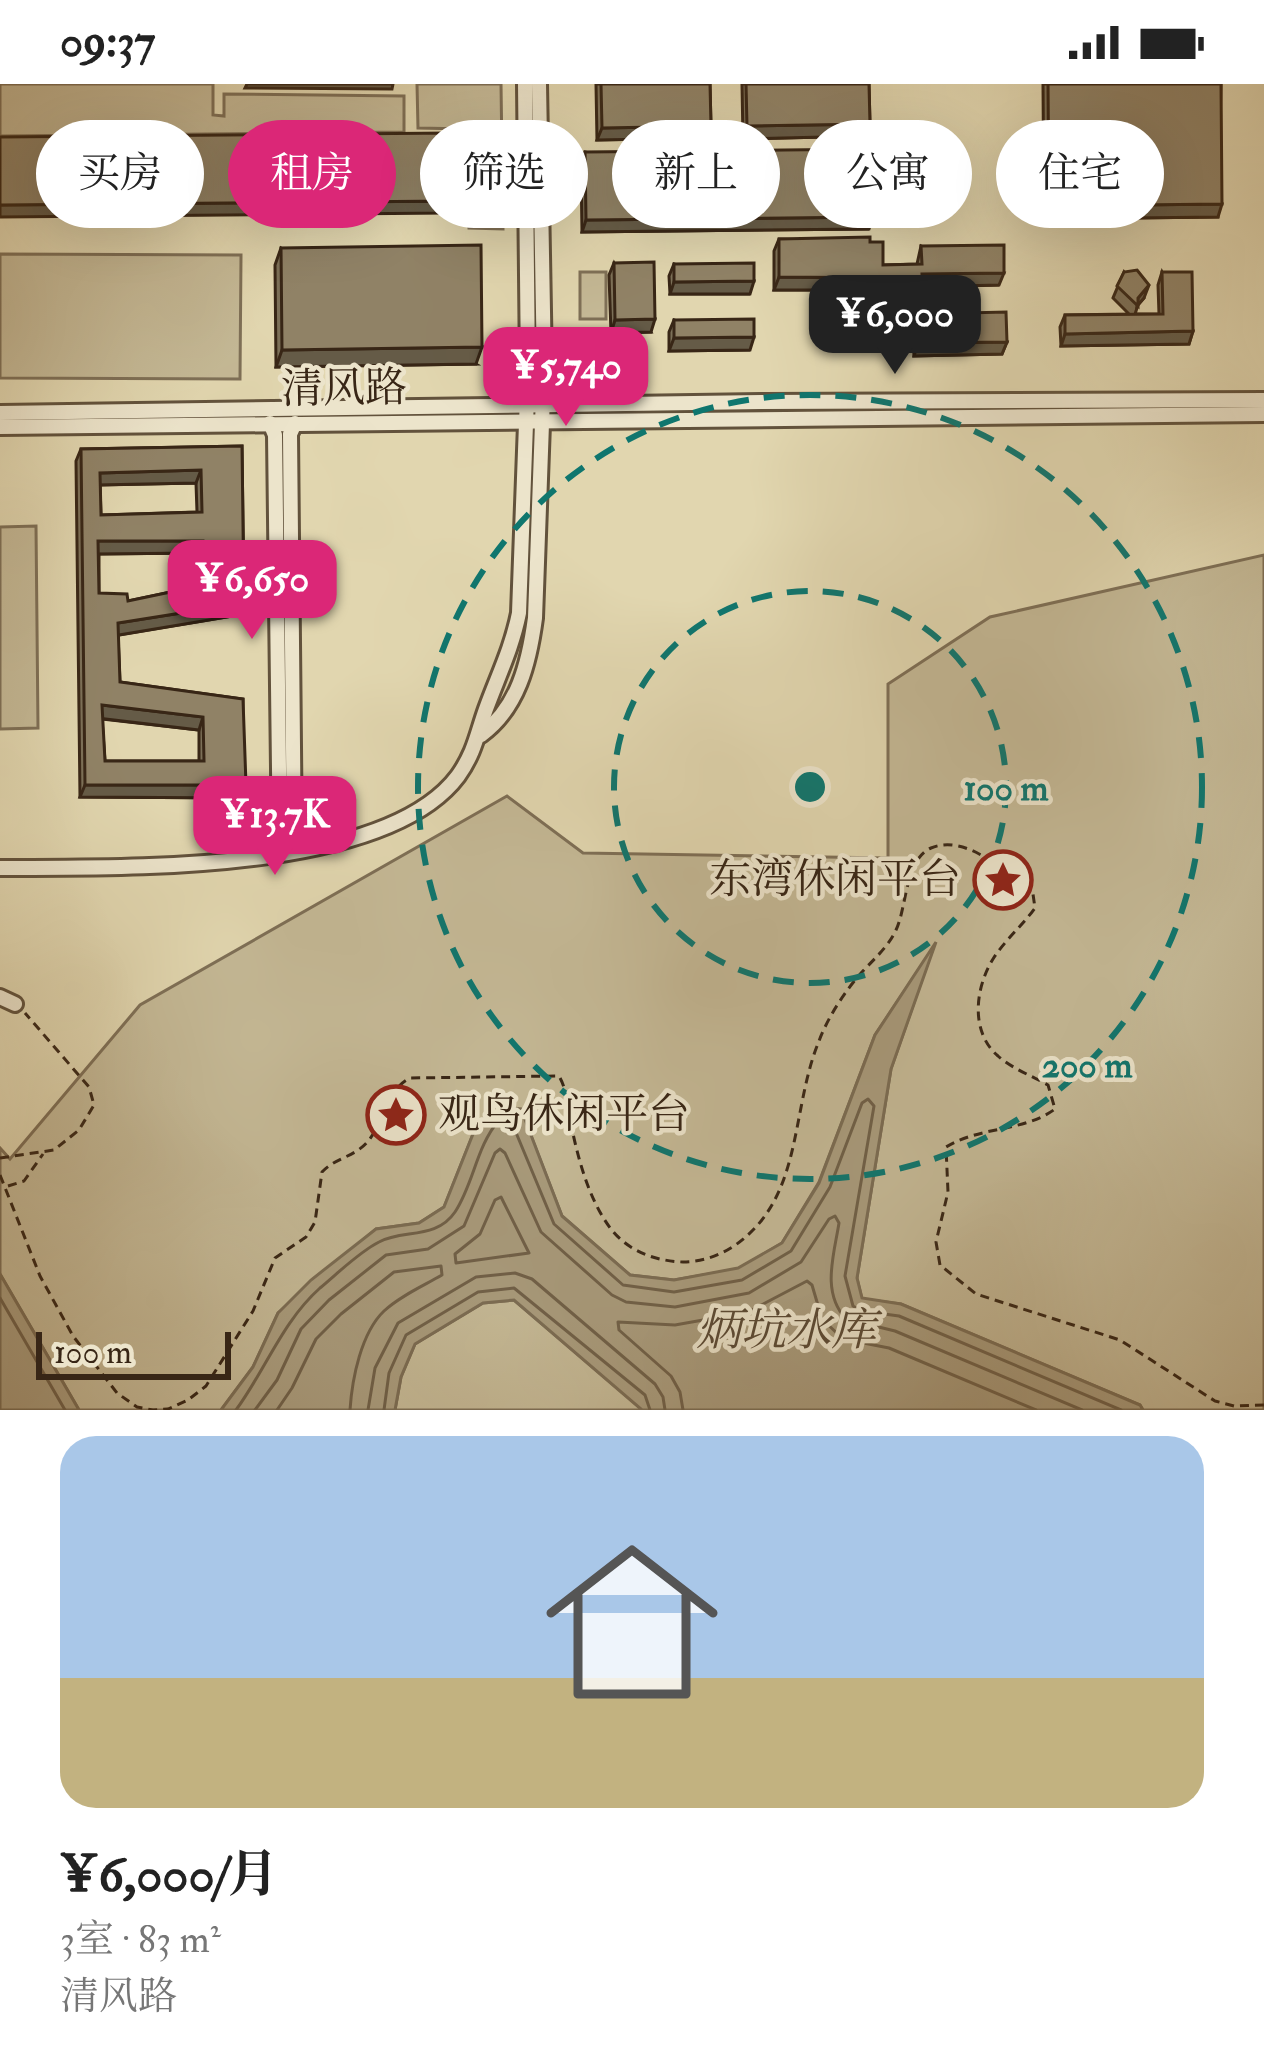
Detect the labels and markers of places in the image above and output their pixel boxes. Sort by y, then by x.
pin: ¥6,000 [797,275,993,377]
pin: ¥5,740 [468,327,664,429]
pin: ¥6,650 [154,540,350,642]
centre of rings [789,766,831,808]
pin: ¥13.7K [177,776,373,878]
place icon: 东湾休闲平台 [972,849,1034,911]
place label: 东湾休闲平台 [709,854,961,906]
place icon: 观鸟休闲平台 [365,1084,427,1146]
place label: 观鸟休闲平台 [438,1089,690,1141]

